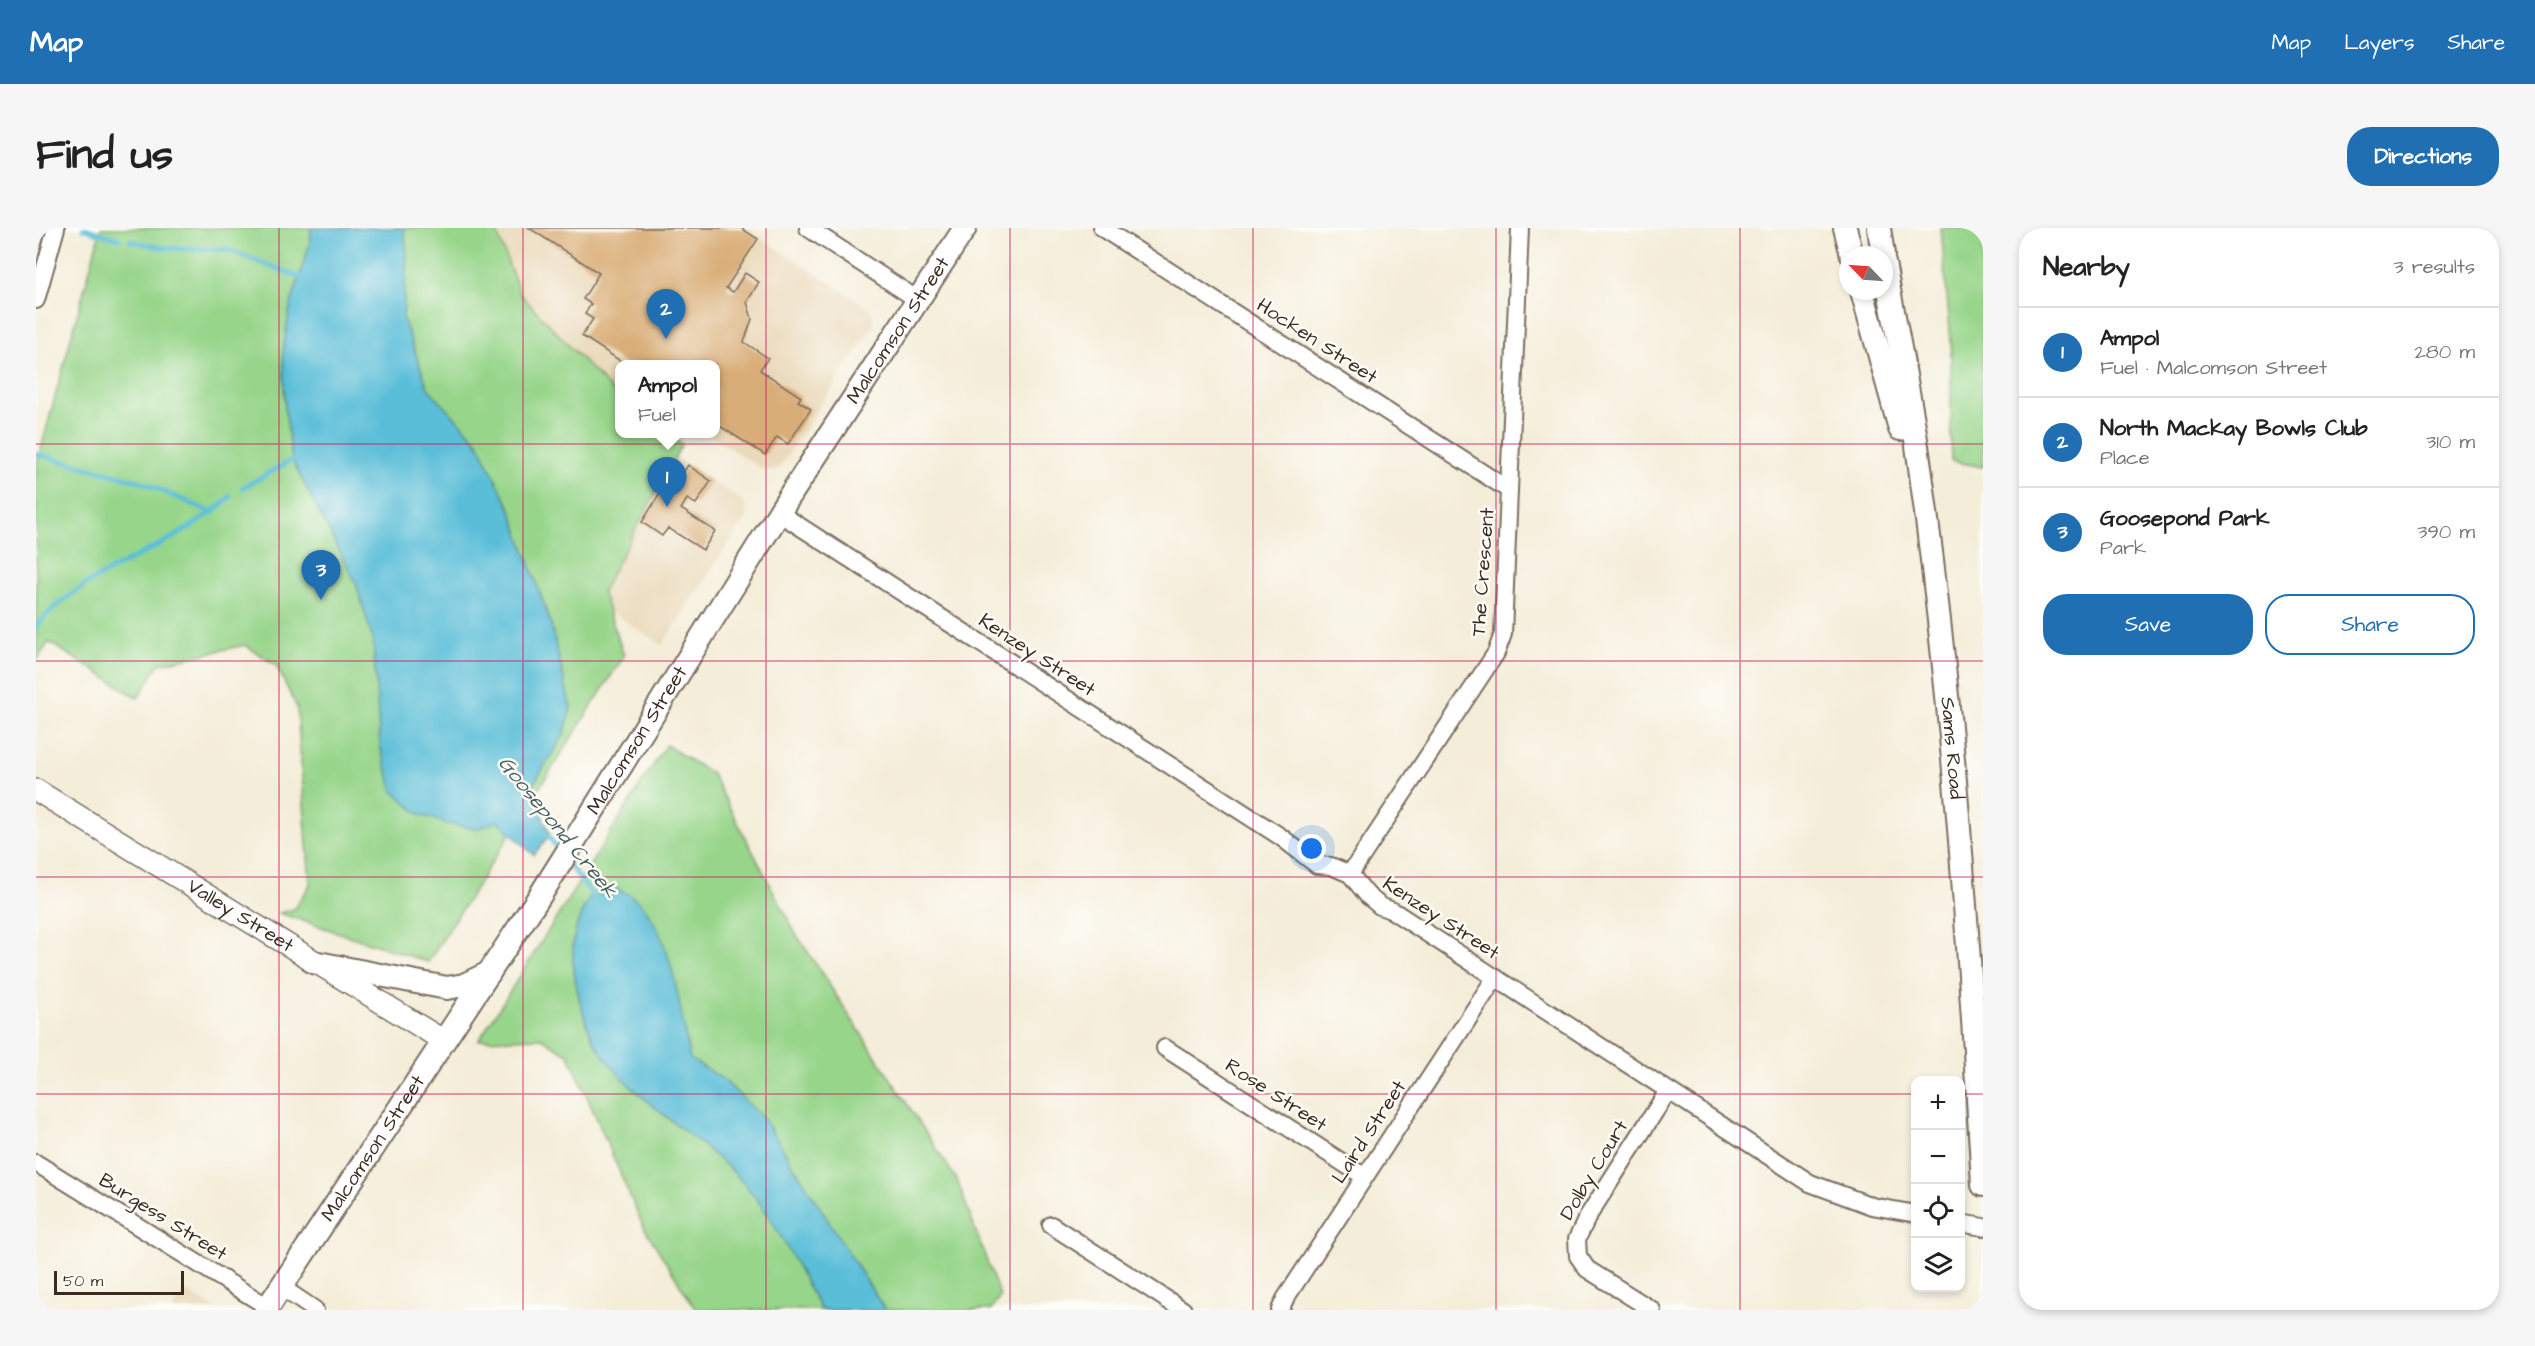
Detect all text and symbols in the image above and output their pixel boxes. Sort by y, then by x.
text: Map [30,23,83,62]
text: Map [2271,28,2311,57]
text: Layers [2344,28,2414,57]
text: Share [2447,28,2505,57]
text: Find us [36,127,173,185]
button: Directions [2347,127,2499,186]
north arrow [1839,246,1893,300]
text: Nearby [2043,249,2130,285]
street label: Malcomson Street [840,251,956,409]
text: 3 results [2393,253,2475,281]
pin: 2 [646,290,686,339]
street label: Hocken Street [1251,291,1383,391]
text: Ampol [2100,323,2159,354]
text: 1 [2061,338,2064,366]
text: 280 m [2414,338,2475,366]
text: Fuel · Malcomson Street [2100,354,2327,382]
popup [615,360,720,438]
text: Ampol [638,370,697,401]
text: Fuel [638,401,676,429]
text: North Mackay Bowls Club [2100,413,2367,444]
text: 2 [2057,428,2068,456]
text: 310 m [2426,428,2475,456]
text: Place [2100,444,2150,472]
pin: 1 [648,458,686,507]
text: Goosepond Park [2100,503,2270,534]
street label: The Crescent [1465,507,1501,637]
text: 3 [2057,518,2068,546]
text: 390 m [2417,518,2475,546]
text: Park [2100,534,2146,562]
pin: 3 [302,550,340,600]
button: Save [2043,594,2253,655]
button: Share [2265,594,2475,655]
street label: Kenzey Street [972,607,1101,704]
street label: Malcomson Street [580,660,694,820]
street label: Sams Road [1933,696,1970,800]
water label: Goosepond Creek [492,750,625,905]
your location [1297,834,1326,863]
street label: Kenzey Street [1376,870,1505,967]
street label: Valley Street [182,872,299,959]
street label: Rose Street [1220,1052,1332,1138]
street label: Malcomson Street [314,1069,432,1227]
street label: Laird Street [1325,1075,1413,1189]
map controls [1911,1076,1965,1292]
button: + [1911,1076,1965,1130]
street label: Dolby Court [1553,1115,1636,1226]
button: − [1911,1130,1965,1184]
street label: Burgess Street [93,1166,232,1268]
button: locate [1911,1184,1965,1238]
button: layers [1911,1238,1965,1292]
scale bar [54,1268,184,1296]
text: 50 m [63,1270,103,1292]

